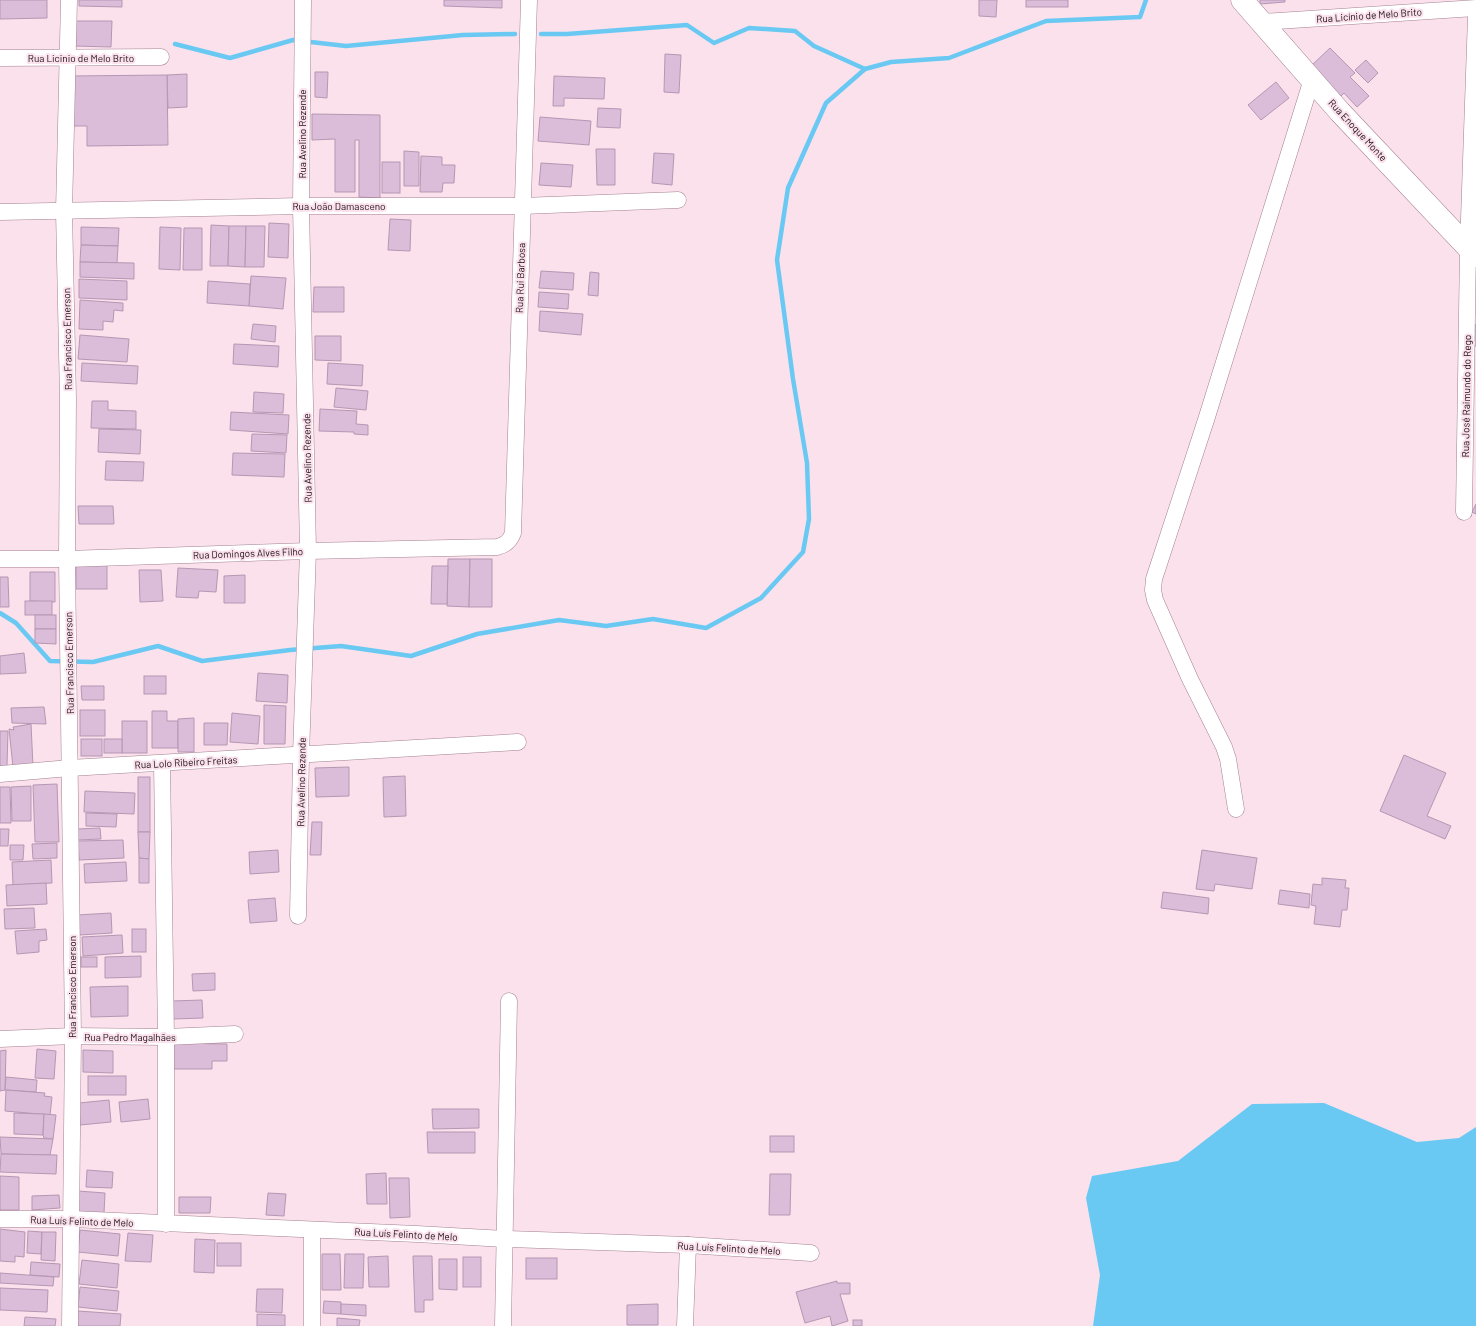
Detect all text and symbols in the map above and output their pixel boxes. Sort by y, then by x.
street label: Rua Licínio de Melo Brito [1316,5,1422,25]
street label: Rua Licinio de Melo Brito [28,52,134,64]
street label: Rua Avelino Rezende [296,89,308,179]
street label: Rua Enoque Monte [1326,96,1390,164]
street label: Rua João Damasceno [293,200,385,212]
street label: Rua Rui Barbosa [513,243,527,313]
street label: Rua Francisco Emerson [60,288,74,390]
street label: Rua José Raimundo do Rego [1459,335,1473,457]
street label: Rua Avelino Rezende [300,413,314,503]
street label: Rua Domingos Alves Filho [193,545,303,561]
street label: Rua Francisco Emerson [62,612,76,714]
street label: Rua Avelino Rezende [294,737,308,827]
street label: Rua Lolo Ribeiro Freitas [134,753,238,771]
street label: Rua Francisco Emerson [66,936,78,1038]
street label: Rua Pedro Magalhães [84,1031,176,1043]
street label: Rua Luís Felinto de Melo [30,1213,134,1229]
street label: Rua Luís Felinto de Melo [354,1225,458,1243]
street label: Rua Luís Felinto de Melo [677,1239,781,1257]

